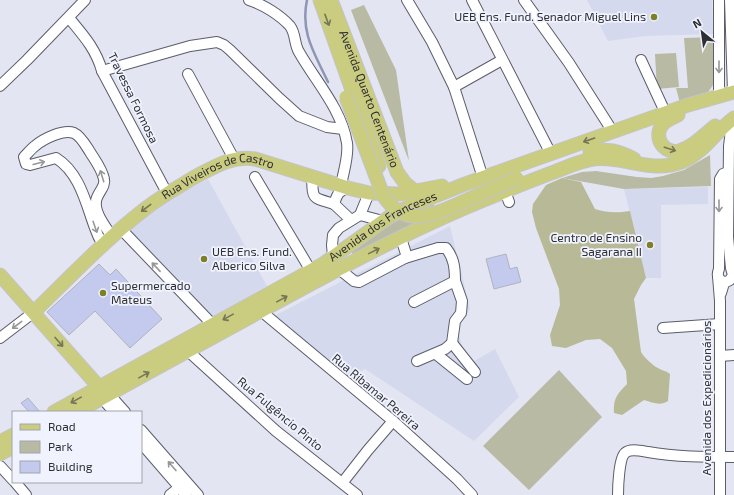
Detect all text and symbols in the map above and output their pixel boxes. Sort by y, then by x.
place label: UEB Ens. Fund. Senador Miguel Lins [454,9,646,23]
marker: UEB Ens. Fund. Senador Miguel Lins [649,12,659,22]
north arrow [682,12,722,52]
one-way arrow [324,14,331,27]
text: N [690,15,704,30]
street label: Avenida Quarto Centenário [337,28,403,169]
street label: Travessa Formosa [106,50,162,145]
one-way arrow [715,60,723,73]
one-way arrow [584,137,596,145]
one-way arrow [664,146,677,153]
street label: Rua Viveiros de Castro [159,150,276,201]
one-way arrow [32,159,45,166]
one-way arrow [98,170,105,183]
street label: Avenida dos Franceses [326,188,439,264]
one-way arrow [715,199,723,212]
one-way arrow [141,204,152,212]
one-way arrow [92,221,99,234]
place label: Centro de Ensino Sagarana II [550,230,642,258]
marker: Centro de Ensino Sagarana II [645,240,655,250]
place label: UEB Ens. Fund. Alberico Silva [212,244,292,272]
one-way arrow [367,247,379,254]
marker: UEB Ens. Fund. Alberico Silva [199,254,209,264]
one-way arrow [151,262,161,272]
place label: Supermercado Mateus [111,278,191,306]
marker: Supermercado Mateus [98,288,108,298]
one-way arrow [276,295,288,303]
one-way arrow [222,313,234,321]
one-way arrow [11,321,22,329]
street label: Avenida dos Expedicionários [699,321,713,475]
one-way arrow [55,336,64,347]
street label: Rua Ribamar Pereira [330,350,424,432]
one-way arrow [138,371,150,379]
street label: Rua Fulgêncio Pinto [235,373,326,453]
one-way arrow [71,396,83,404]
legend [12,411,142,483]
text: Road [48,419,76,433]
text: Park [48,439,73,453]
text: Building [48,459,93,473]
one-way arrow [168,460,177,471]

